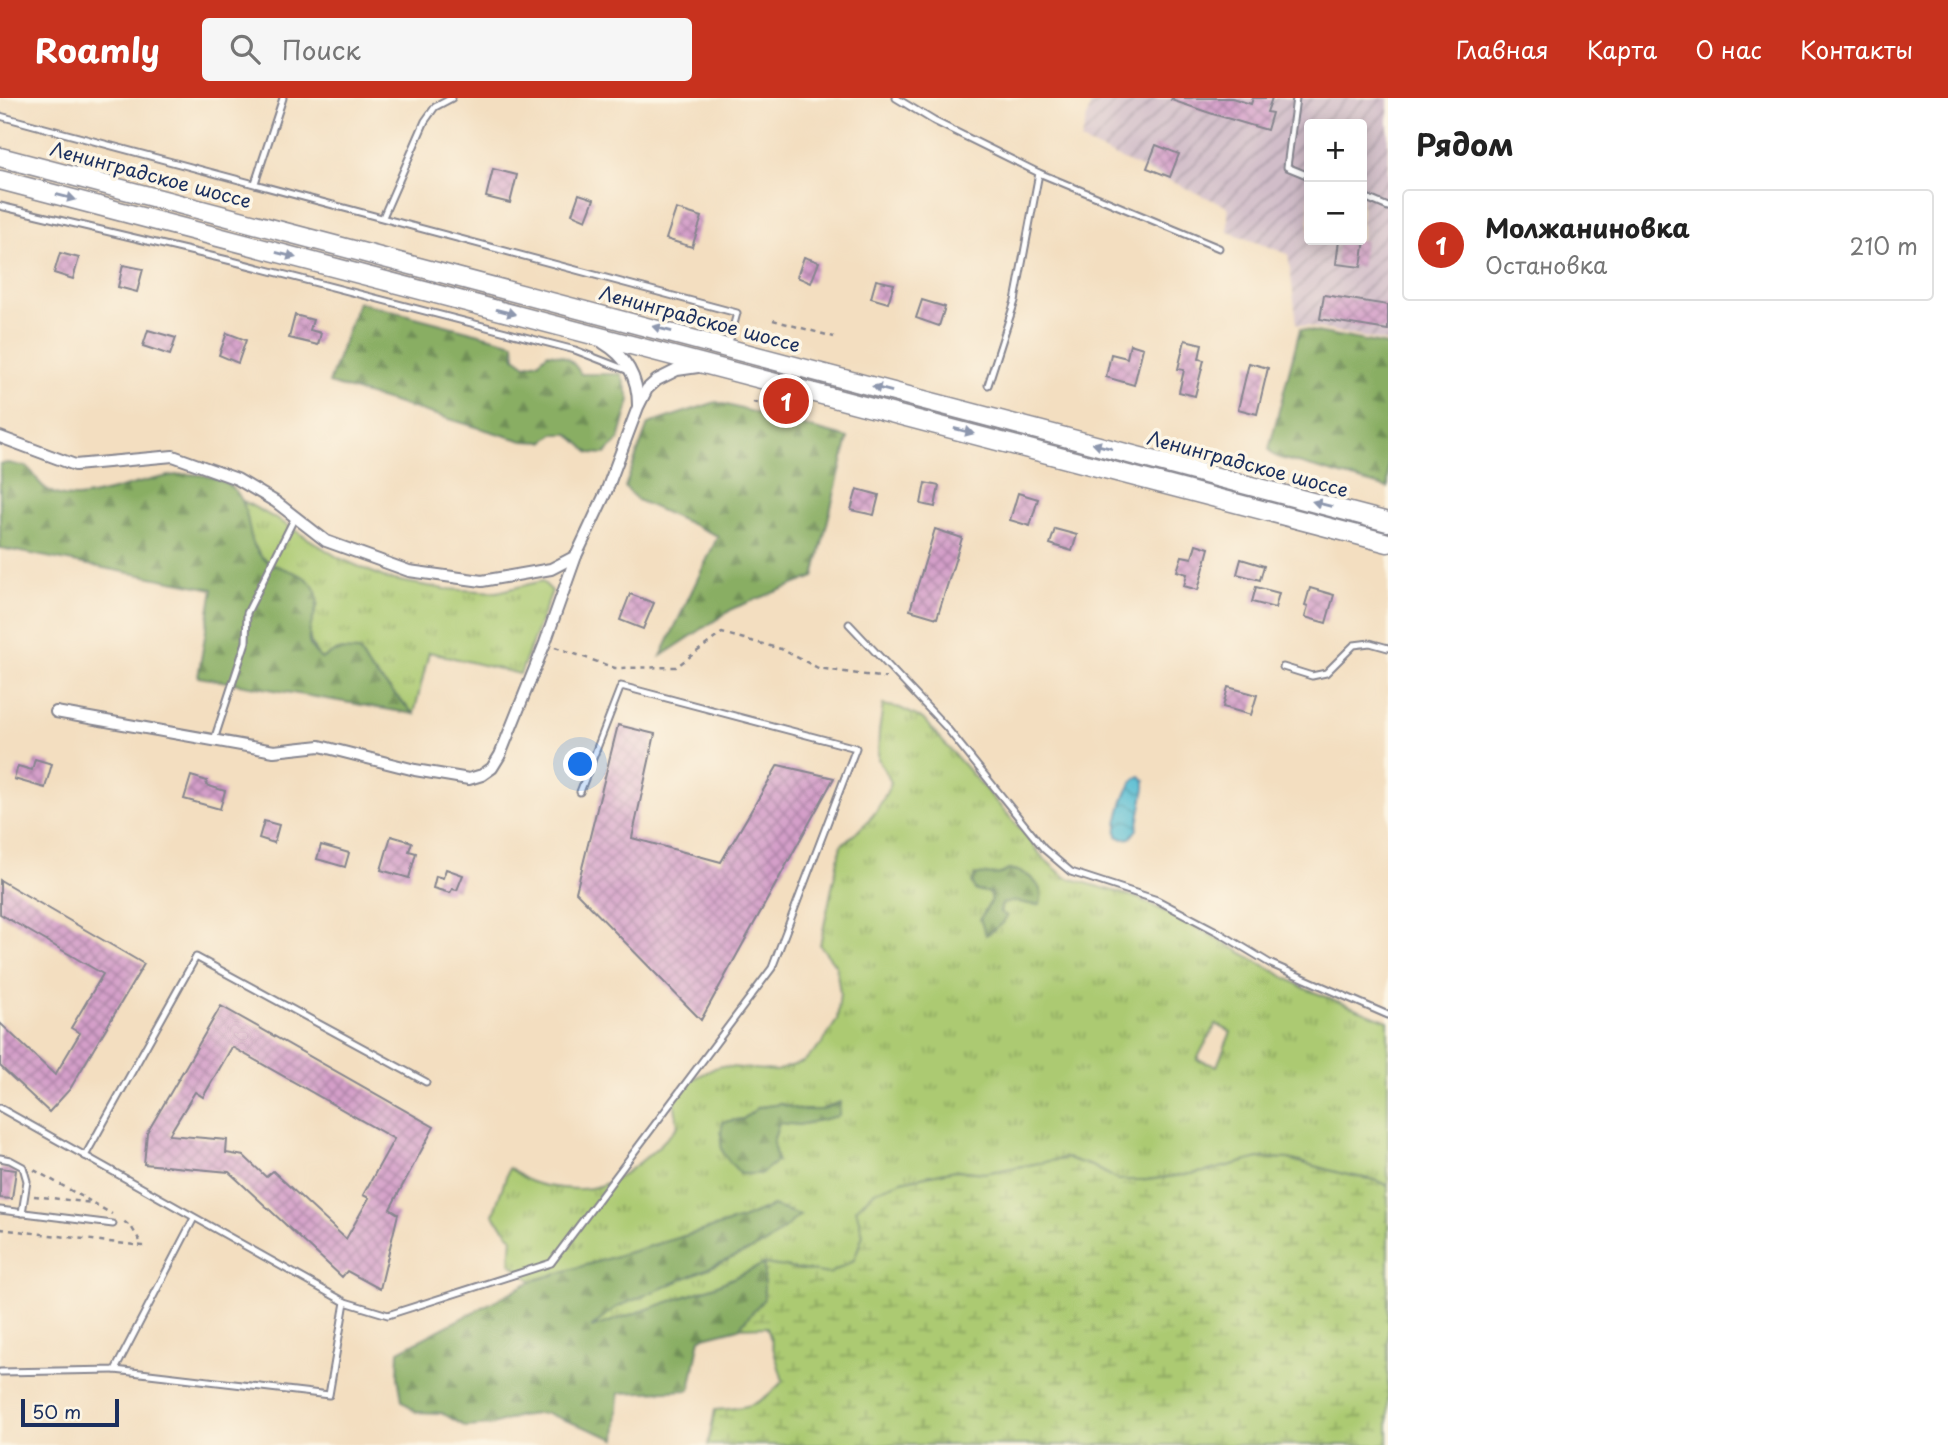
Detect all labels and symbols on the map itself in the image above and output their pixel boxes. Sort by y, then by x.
street label: Ленинградское шоссе [47,134,255,214]
one-way arrow [55,192,77,203]
one-way arrow [276,250,297,260]
street label: Ленинградское шоссе [596,278,804,358]
one-way arrow [495,307,517,318]
one-way arrow [651,323,673,334]
pin: 1 [763,375,809,427]
one-way arrow [871,383,892,393]
street label: Ленинградское шоссе [1144,423,1352,503]
one-way arrow [953,426,975,437]
one-way arrow [1091,441,1112,451]
one-way arrow [1311,498,1333,509]
your location [563,747,597,781]
scale bar [21,1396,119,1428]

